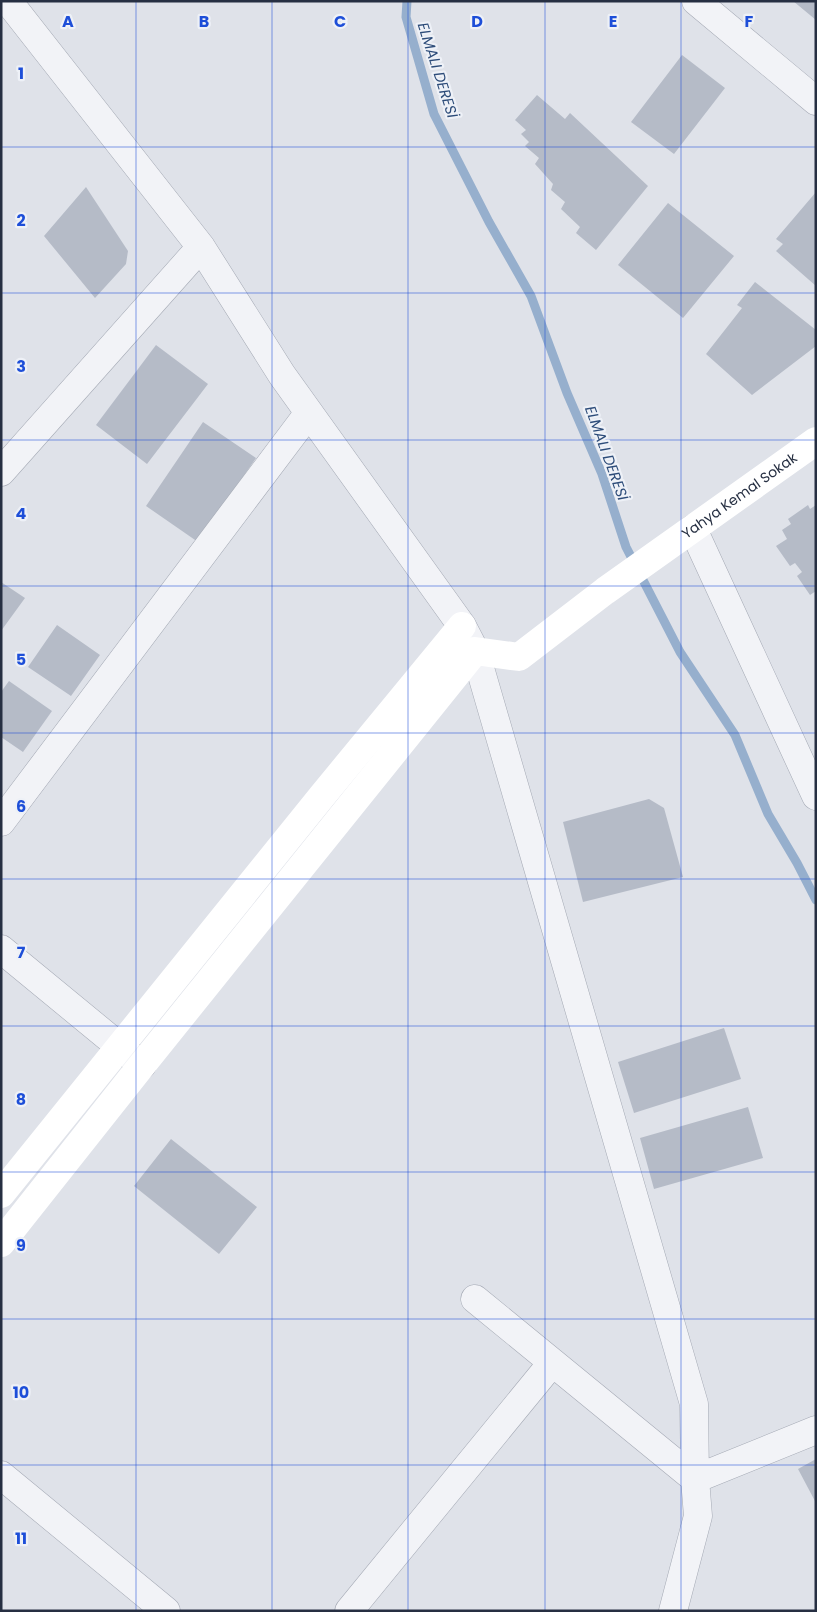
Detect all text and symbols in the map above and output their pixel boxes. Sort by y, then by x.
text: A [62,10,74,33]
text: B [199,10,209,33]
text: C [334,10,346,33]
text: D [471,10,483,33]
text: E [609,10,617,33]
text: F [745,10,754,33]
water label: ELMALI DERESİ [413,19,464,122]
text: 1 [18,62,24,85]
text: 2 [16,209,26,232]
text: 3 [16,355,26,378]
water label: ELMALI DERESİ [580,403,634,505]
street label: Yahya Kemal Sokak [678,447,802,543]
text: 4 [16,502,27,525]
text: 5 [16,648,26,671]
text: 6 [16,795,26,818]
text: 7 [17,941,26,964]
text: 8 [16,1088,26,1111]
text: 9 [16,1234,26,1257]
text: 10 [13,1381,29,1404]
text: 11 [15,1527,27,1550]

